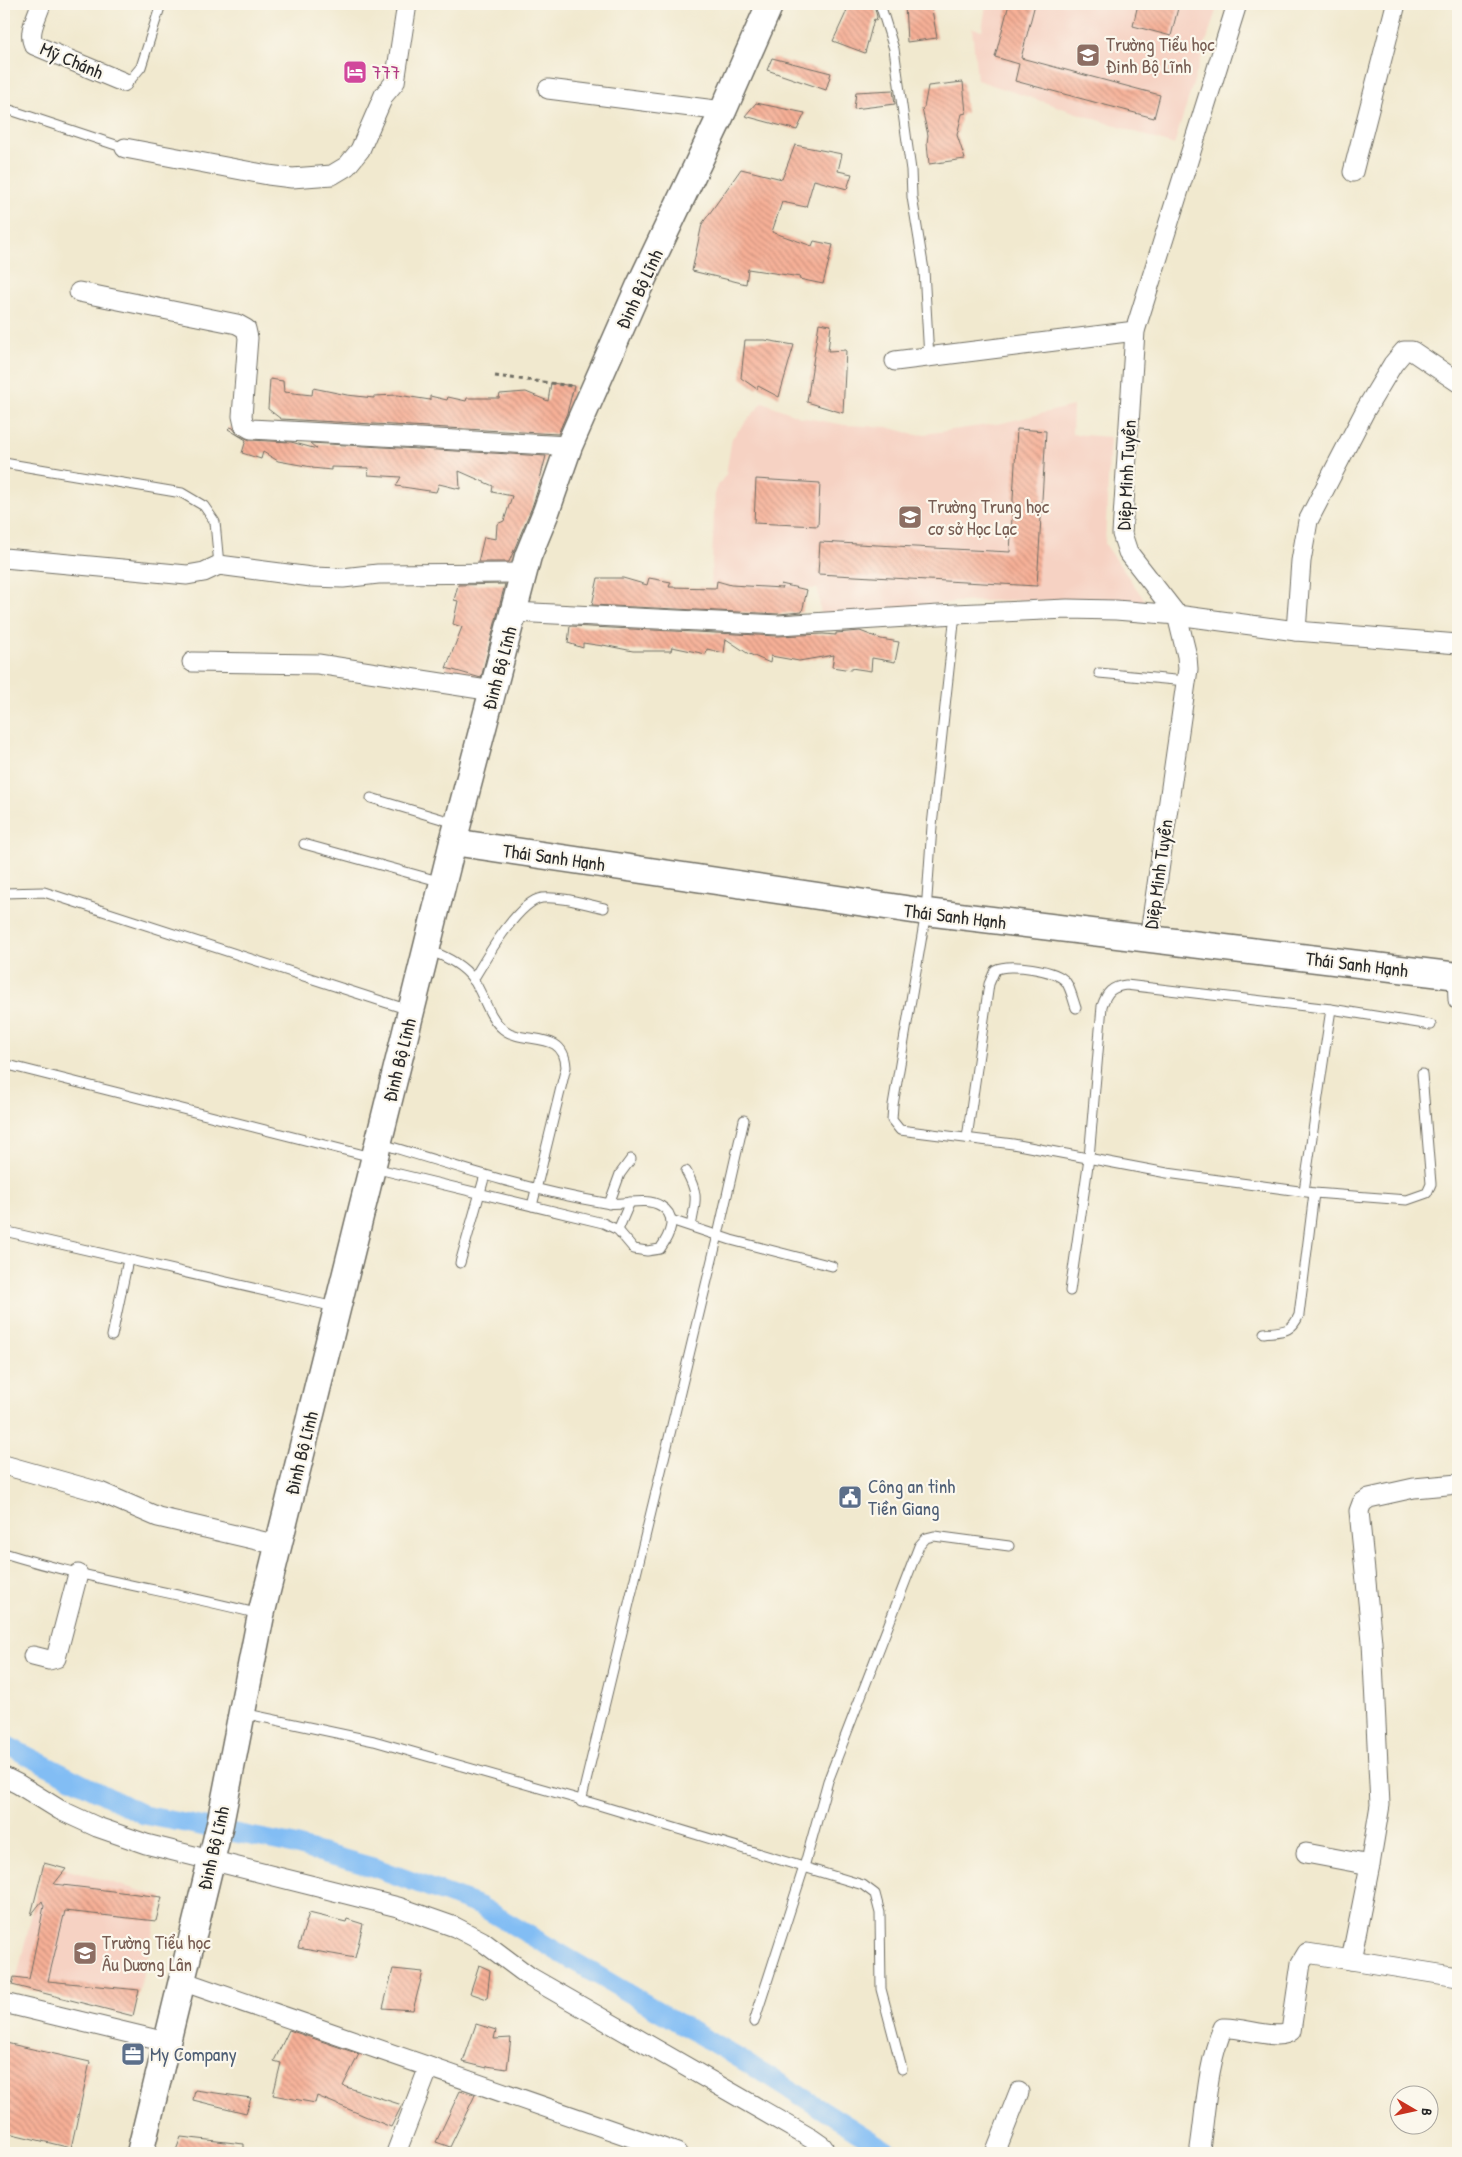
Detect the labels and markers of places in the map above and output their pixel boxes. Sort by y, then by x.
place label: Trường Tiểu học Đinh Bộ Lĩnh [1106,31,1215,79]
school or university icon: Trường Tiểu học Đinh Bộ Lĩnh [1075,42,1101,68]
hotel icon: 777 [342,59,368,85]
place label: 777 [372,59,400,85]
place label: Trường Trung học cơ sở Học Lạc [928,493,1050,541]
school or university icon: Trường Trung học cơ sở Học Lạc [897,504,923,530]
place label: Công an tỉnh Tiền Giang [868,1473,955,1521]
public building icon: Công an tỉnh Tiền Giang [837,1484,863,1510]
place label: Trường Tiểu học Âu Dương Lân [102,1929,211,1977]
school or university icon: Trường Tiểu học Âu Dương Lân [72,1940,98,1966]
office icon: My Company [120,2041,146,2067]
place label: My Company [150,2041,237,2067]

